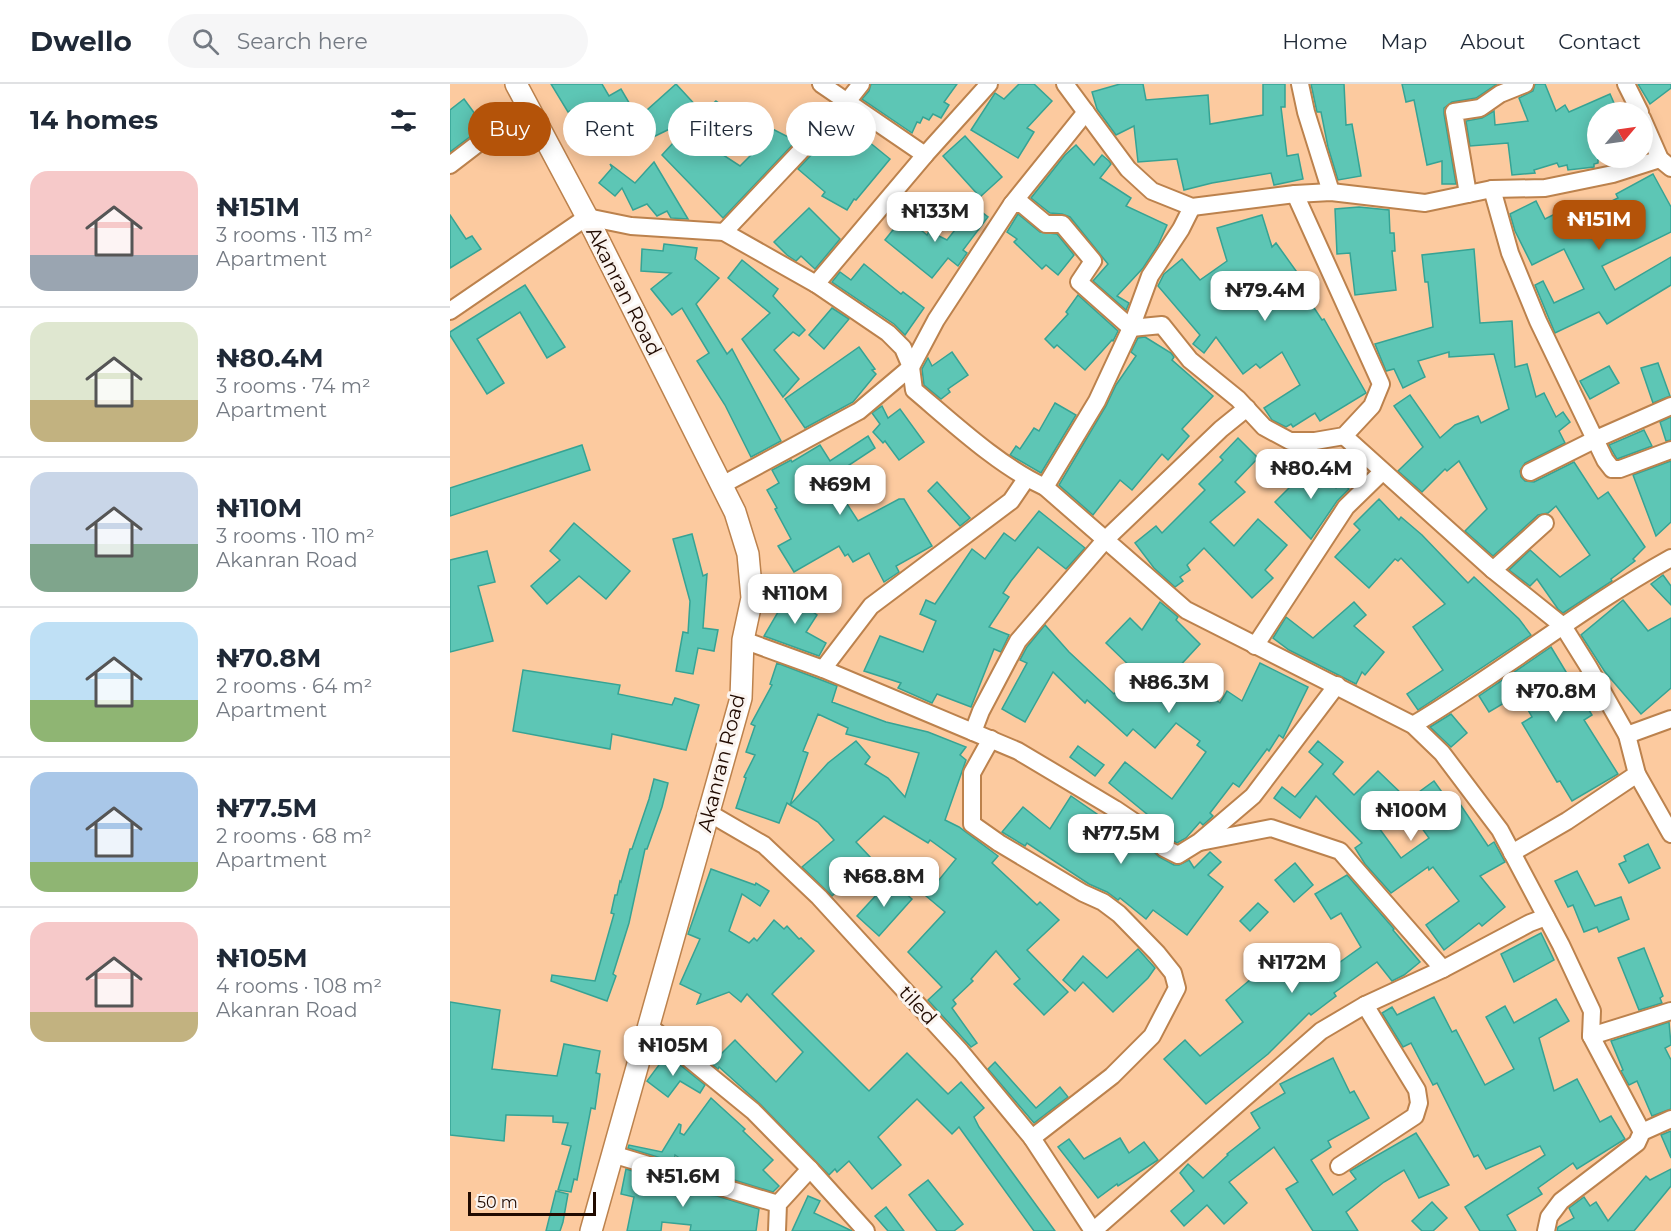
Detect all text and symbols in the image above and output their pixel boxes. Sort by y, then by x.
search box [168,14,588,68]
text: Dwello [30,24,132,58]
icon: search [189,25,222,58]
text: Search here [237,28,368,55]
text: Home [1282,29,1347,54]
text: Map [1380,29,1427,54]
text: About [1460,29,1525,54]
text: Contact [1558,29,1641,54]
chip: Buy [468,102,551,156]
chip: Rent [563,102,656,156]
chip: Filters [668,102,774,156]
chip: New [786,102,876,156]
north arrow [1587,102,1653,168]
map controls [1587,102,1653,168]
text: 14 homes [30,104,158,136]
icon: filters [387,104,420,137]
text: ₦151M [216,191,300,223]
pin: ₦133M [893,192,977,243]
icon: home [78,195,150,267]
text: ₦133M [901,199,969,223]
pin: ₦151M [1557,200,1641,251]
text: ₦151M [1567,207,1631,231]
text: 3 rooms · 113 m² [216,223,373,247]
street label: Akanran Road [581,223,667,359]
text: Apartment [216,247,327,271]
pin: ₦79.4M [1216,271,1314,322]
text: ₦79.4M [1225,278,1305,302]
text: ₦80.4M [216,342,324,374]
icon: home [78,346,150,418]
text: 3 rooms · 74 m² [216,374,371,398]
text: Apartment [216,398,327,422]
pin: ₦80.4M [1262,449,1360,500]
text: ₦80.4M [1270,456,1352,480]
pin: ₦69M [804,465,876,516]
text: ₦69M [809,472,871,496]
text: ₦110M [216,492,302,524]
icon: home [78,496,150,568]
text: 3 rooms · 110 m² [216,524,375,548]
text: Akanran Road [216,548,357,572]
pin: ₦110M [753,574,837,625]
text: ₦110M [762,581,828,605]
text: ₦70.8M [216,642,321,674]
icon: home [78,646,150,718]
pin: ₦86.3M [1120,663,1218,714]
text: ₦86.3M [1129,670,1209,694]
pin: ₦70.8M [1507,672,1605,723]
text: 2 rooms · 64 m² [216,674,372,698]
text: ₦70.8M [1516,679,1596,703]
street label: Akanran Road [692,691,750,835]
text: Apartment [216,698,327,722]
pin: ₦100M [1369,791,1453,842]
text: ₦77.5M [216,792,317,824]
icon: home [78,796,150,868]
text: ₦100M [1375,798,1447,822]
pin: ₦77.5M [1072,814,1170,865]
text: ₦77.5M [1082,821,1160,845]
text: 2 rooms · 68 m² [216,824,372,848]
text: Apartment [216,848,327,872]
pin: ₦68.8M [835,857,933,908]
text: ₦68.8M [843,864,925,888]
text: ₦105M [216,942,308,974]
pin: ₦172M [1250,943,1334,994]
icon: home [78,946,150,1018]
text: ₦172M [1257,950,1327,974]
text: 4 rooms · 108 m² [216,974,382,998]
street label: tiled [894,981,942,1029]
text: Akanran Road [216,998,357,1022]
pin: ₦105M [631,1026,715,1077]
text: ₦105M [638,1033,708,1057]
pin: ₦51.6M [634,1157,732,1208]
text: ₦51.6M [646,1164,720,1188]
scale bar [468,1189,596,1216]
text: 50 m [477,1193,518,1212]

